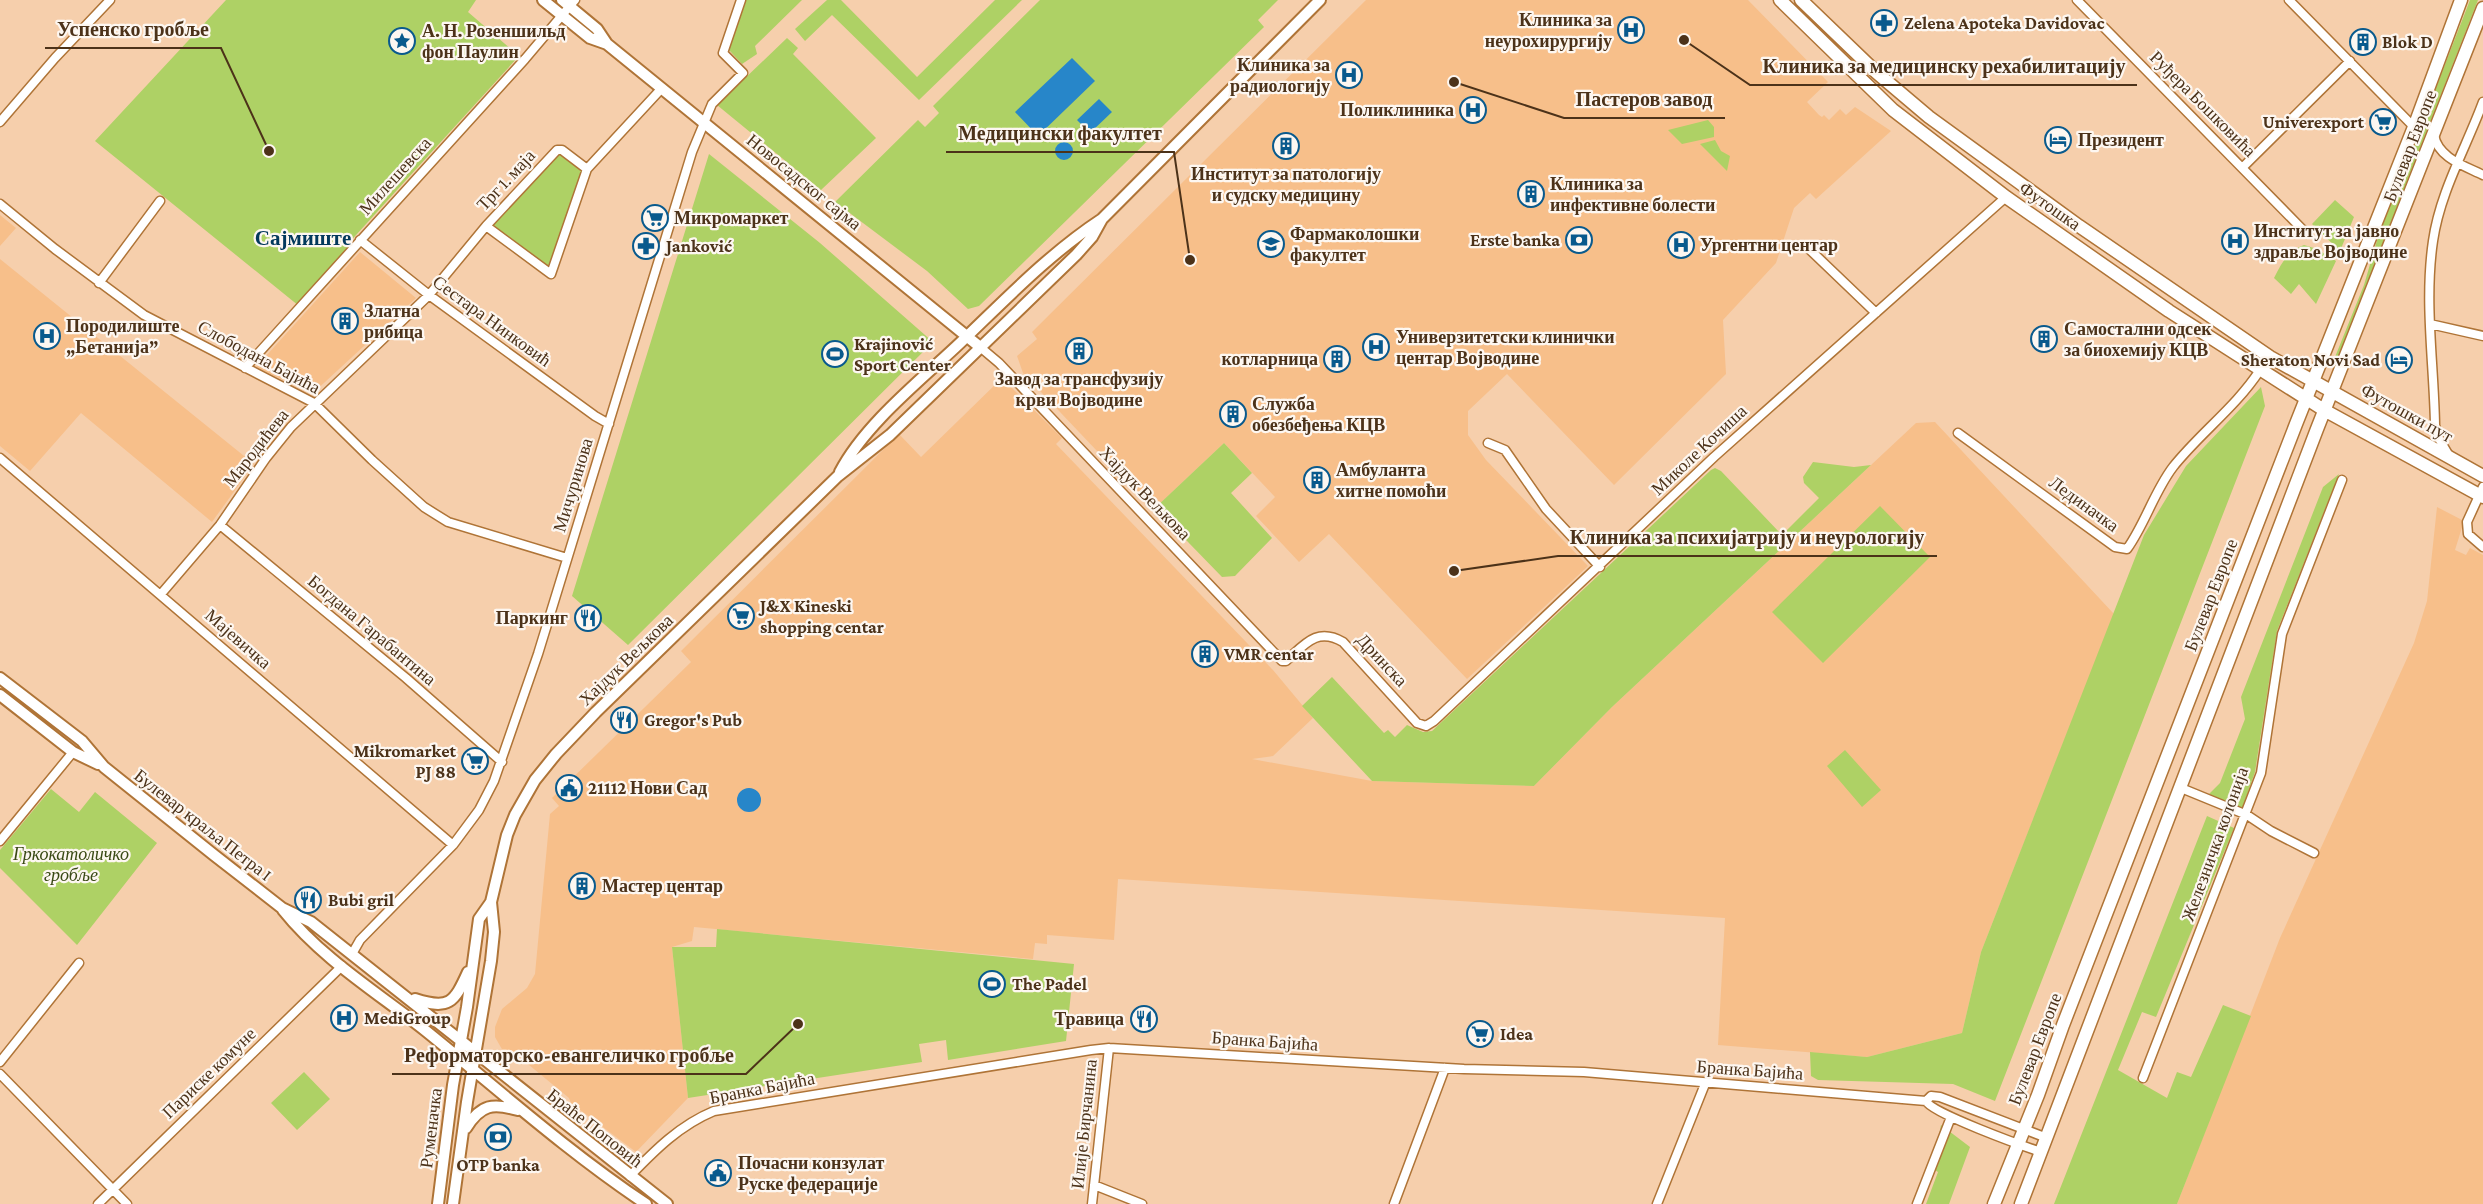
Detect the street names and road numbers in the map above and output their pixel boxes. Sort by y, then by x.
street label: Руђера Бошковића [2146,47,2260,161]
street label: Булевар Европе [2379,87,2441,205]
street label: Новосадског сајма [743,130,865,234]
street label: Милешевска [355,133,435,219]
street label: Трг 1. маја [473,145,539,215]
street label: Футошка [2016,178,2084,234]
street label: Сестара Нинковић [429,271,555,371]
street label: Слободана Бајића [194,316,324,398]
street label: Футошки пут [2358,380,2457,447]
street label: Миколе Кочиша [1647,401,1751,499]
street label: Мародићева [219,405,293,491]
street label: Мичуринова [549,436,597,534]
street label: Хајдук Вељкова [1095,442,1195,544]
street label: Лединачка [2045,472,2123,536]
street label: Булевар Европе [2180,536,2242,654]
street label: Богдана Гарабантина [304,571,440,689]
street label: Мајевичка [201,605,275,673]
street label: Хајдук Вељкова [575,610,677,710]
street label: Дринска [1353,629,1411,691]
street label: Железничка колонија [2178,764,2252,924]
street label: Булевар краља Петра I [130,765,276,885]
street label: Булевар Европе [2004,990,2066,1108]
street label: Париске комуне [158,1024,260,1122]
street label: Бранка Бајића [1211,1027,1319,1055]
street label: Бранка Бајића [1696,1056,1804,1084]
street label: Илије Бирчанина [1067,1058,1101,1190]
street label: Бранка Бајића [708,1068,816,1108]
street label: Браће Поповић [543,1085,647,1171]
street label: Руменачка [416,1087,446,1169]

